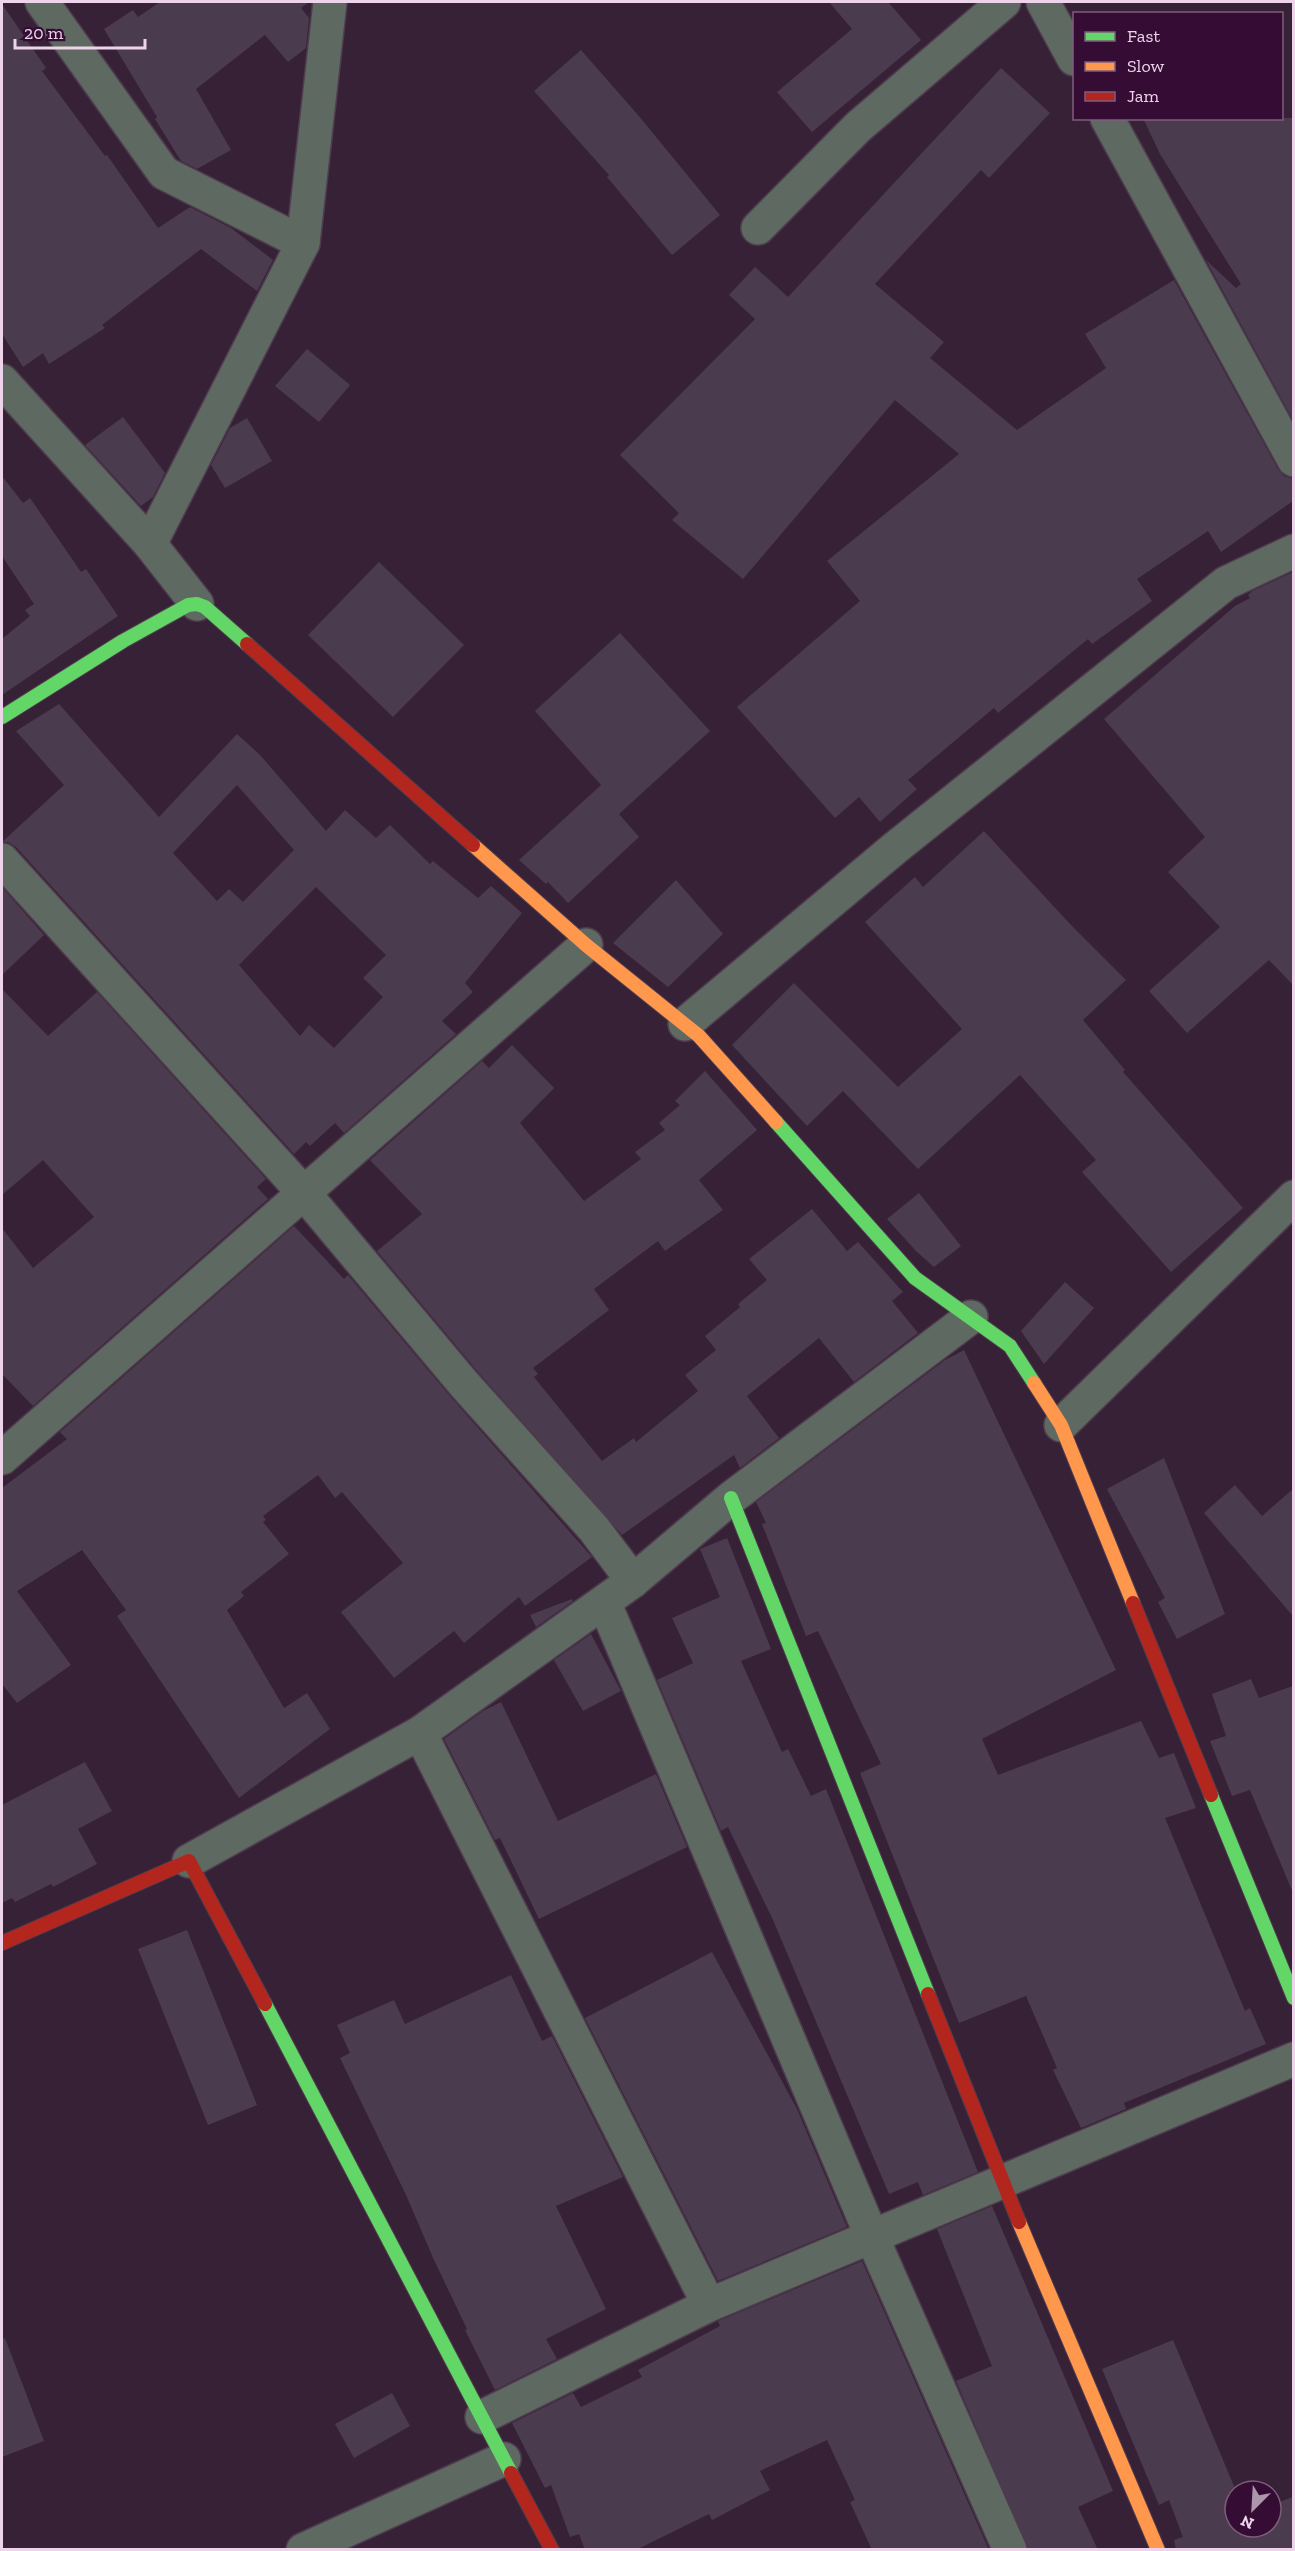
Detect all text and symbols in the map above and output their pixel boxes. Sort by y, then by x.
scale bar [15,12,146,50]
legend [1073,12,1283,120]
text: 20 m [24,22,64,44]
text: Fast [1127,25,1160,47]
text: Slow [1127,55,1164,77]
text: Jam [1127,85,1159,107]
north arrow [1223,2479,1283,2539]
text: N [1238,2511,1257,2533]

